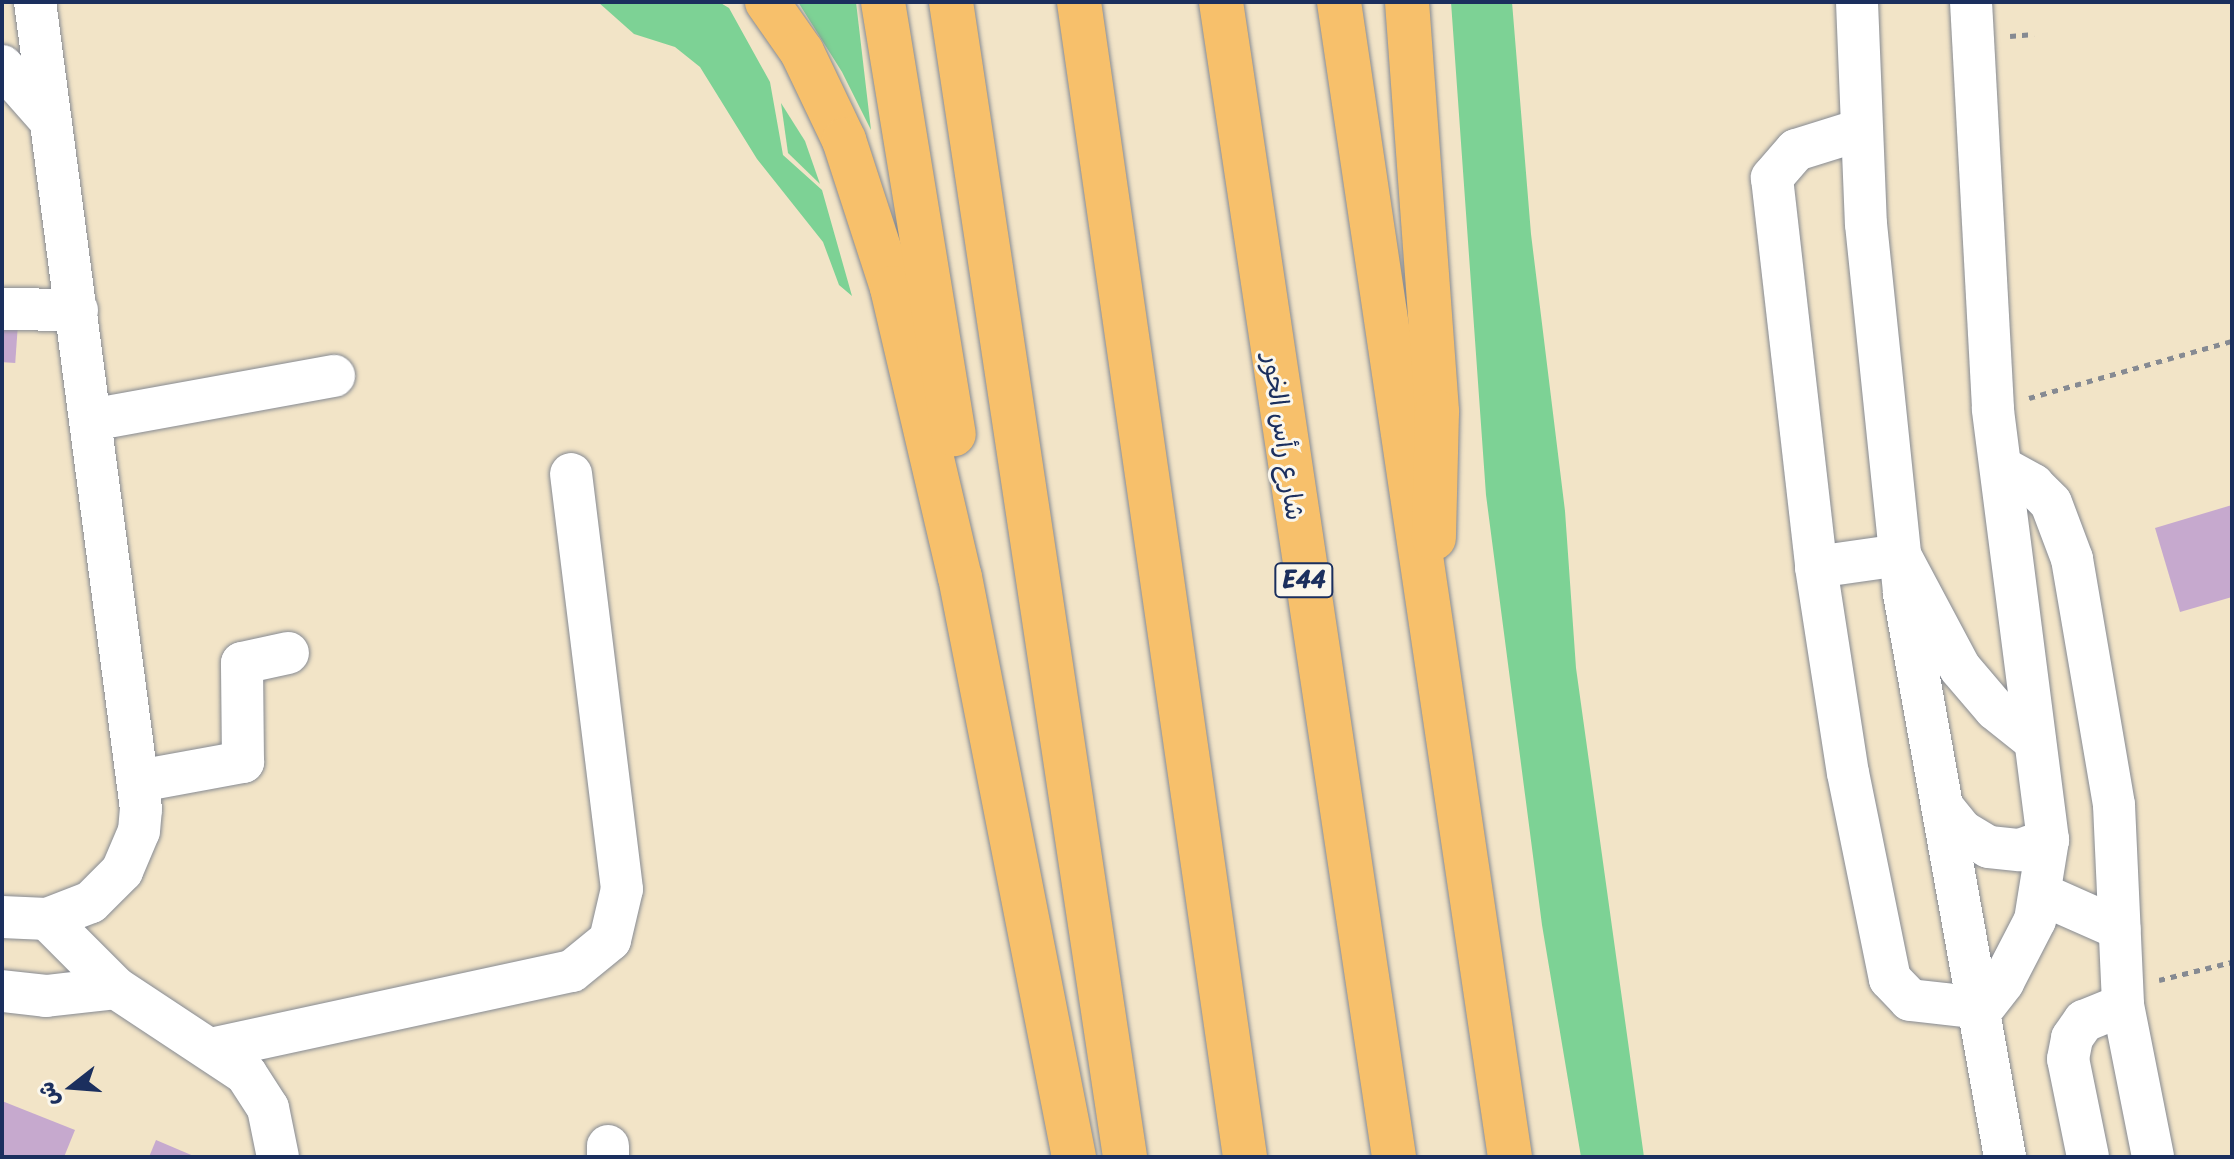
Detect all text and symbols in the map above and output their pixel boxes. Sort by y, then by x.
street label: شارع رأس الخور [1256,352,1310,522]
road number: E44 [1274,560,1334,600]
north arrow [32,1047,112,1127]
text: ش [26,1077,71,1111]

